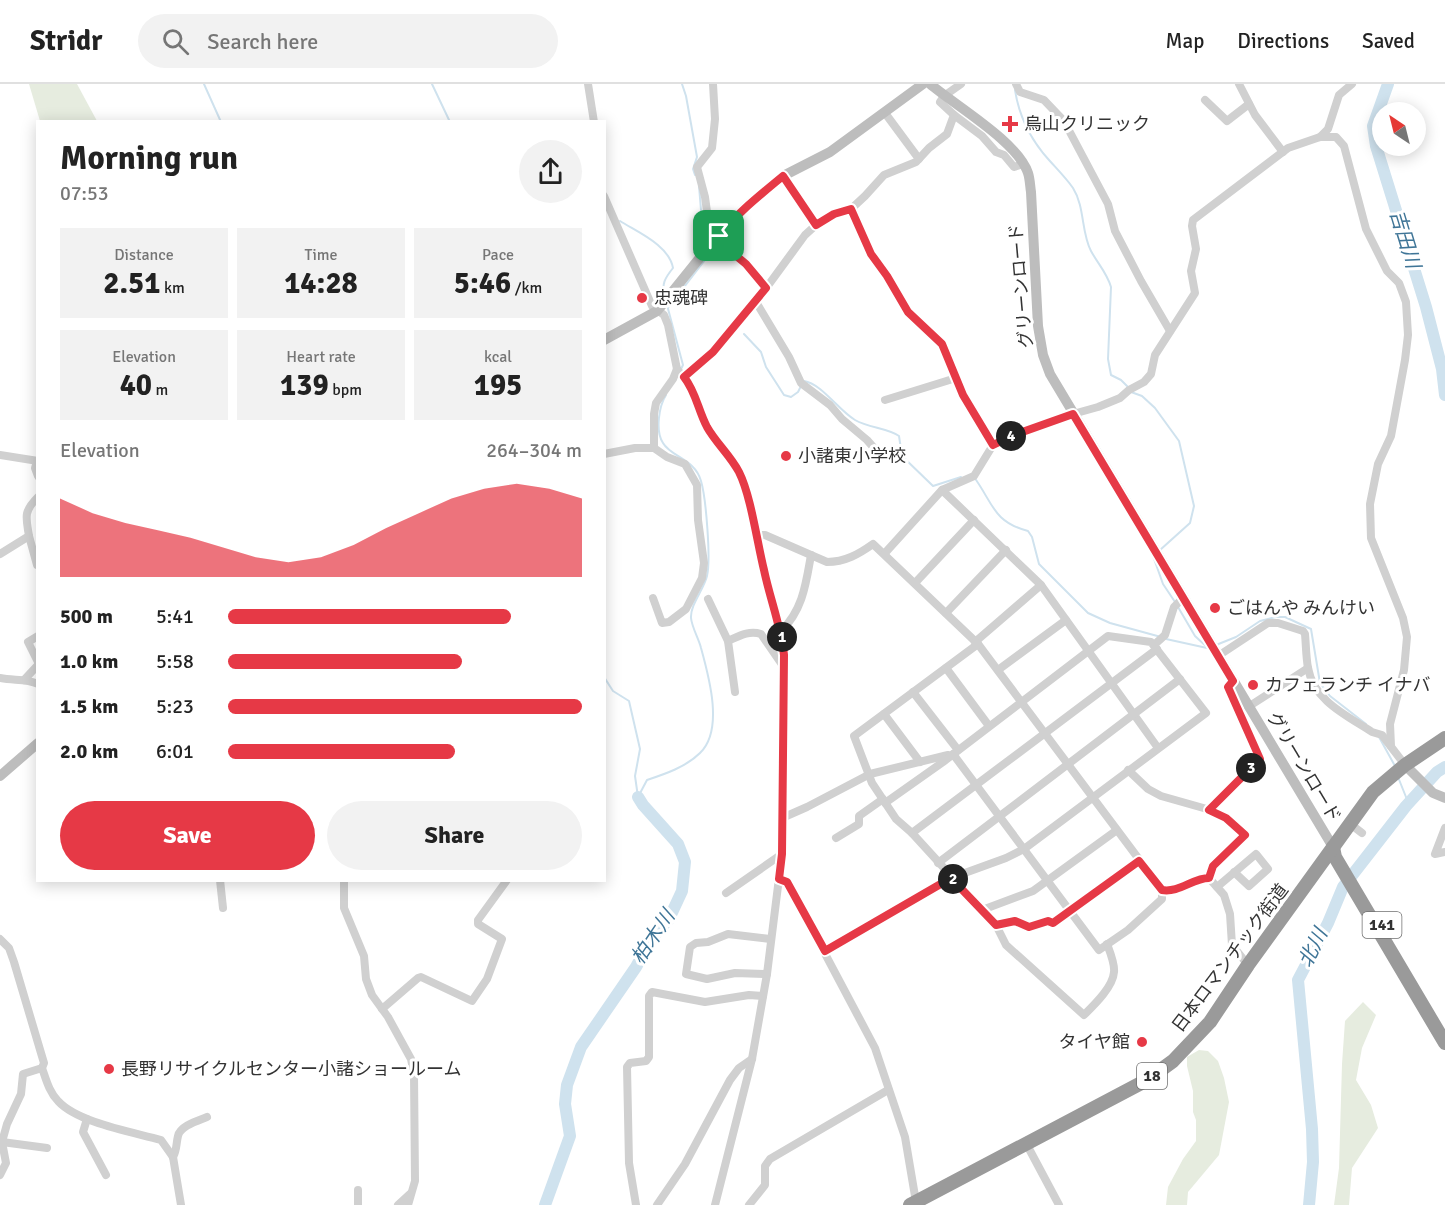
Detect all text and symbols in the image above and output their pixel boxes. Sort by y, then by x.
search box [138,14,558,68]
text: Stridr [30,24,102,58]
icon: search [159,25,192,58]
text: Search here [207,28,318,55]
text: Map [1166,28,1204,54]
text: Directions [1237,28,1329,54]
text: Saved [1362,28,1415,54]
north arrow [1372,102,1426,156]
map controls [1372,102,1426,156]
place label: 烏山クリニック [1024,113,1150,135]
marker: 烏山クリニック [1001,115,1019,133]
text: Morning run [60,138,238,179]
button: share [519,140,582,203]
text: 07:53 [60,181,109,206]
water label: 吉田川 [1384,207,1426,273]
pin [693,210,744,261]
icon: arrive [702,219,735,252]
street label: グリーンロード [1005,223,1037,349]
text: Distance [114,245,174,265]
text: Time [305,245,337,265]
text: Pace [482,245,514,265]
text: 2.51 [103,265,160,302]
text: 14:28 [284,265,358,302]
text: 5:46 [454,265,511,302]
text: km [160,278,185,298]
text: /km [511,278,542,298]
place label: 忠魂碑 [654,287,708,309]
marker: 忠魂碑 [635,291,649,305]
text: Elevation [112,347,176,367]
text: Heart rate [286,347,356,367]
text: kcal [484,347,512,367]
text: 40 [120,367,152,404]
text: 139 [280,367,329,404]
text: 195 [474,367,522,404]
text: m [152,380,168,400]
text: bpm [329,380,362,400]
pin: 4 [996,421,1026,451]
text: 4 [1007,426,1015,446]
text: Elevation [60,438,140,463]
text: 264–304 m [486,438,582,463]
place label: 小諸東小学校 [798,445,906,467]
marker: 小諸東小学校 [779,449,793,463]
place label: ごはんや みんけい [1227,597,1375,619]
marker: ごはんや みんけい [1208,601,1222,615]
text: 500 m [60,604,113,629]
text: 5:41 [156,604,194,629]
pin: 1 [767,622,797,652]
text: 1 [778,627,786,647]
text: 1.0 km [60,649,118,674]
text: 5:58 [156,649,194,674]
place label: カフェランチ イナバ [1265,674,1431,696]
marker: カフェランチ イナバ [1246,678,1260,692]
text: 1.5 km [60,694,118,719]
text: 5:23 [156,694,194,719]
street label: グリーンロード [1262,708,1346,826]
text: 2.0 km [60,739,118,764]
text: 6:01 [156,739,194,764]
pin: 3 [1236,753,1266,783]
text: 3 [1247,758,1255,778]
button: Save [60,801,315,870]
button: Share [327,801,582,870]
pin: 2 [938,864,968,894]
text: 2 [949,869,957,889]
street label: 日本ロマンチック街道 [1167,880,1293,1036]
water label: 柏木川 [626,903,681,969]
road number: 141 [1362,912,1402,938]
water label: 北川 [1293,923,1334,971]
place label: タイヤ館 [1059,1031,1130,1053]
marker: タイヤ館 [1135,1035,1149,1049]
place label: 長野リサイクルセンター小諸ショールーム [121,1058,462,1080]
marker: 長野リサイクルセンター小諸ショールーム [102,1062,116,1076]
road number: 18 [1137,1063,1167,1089]

